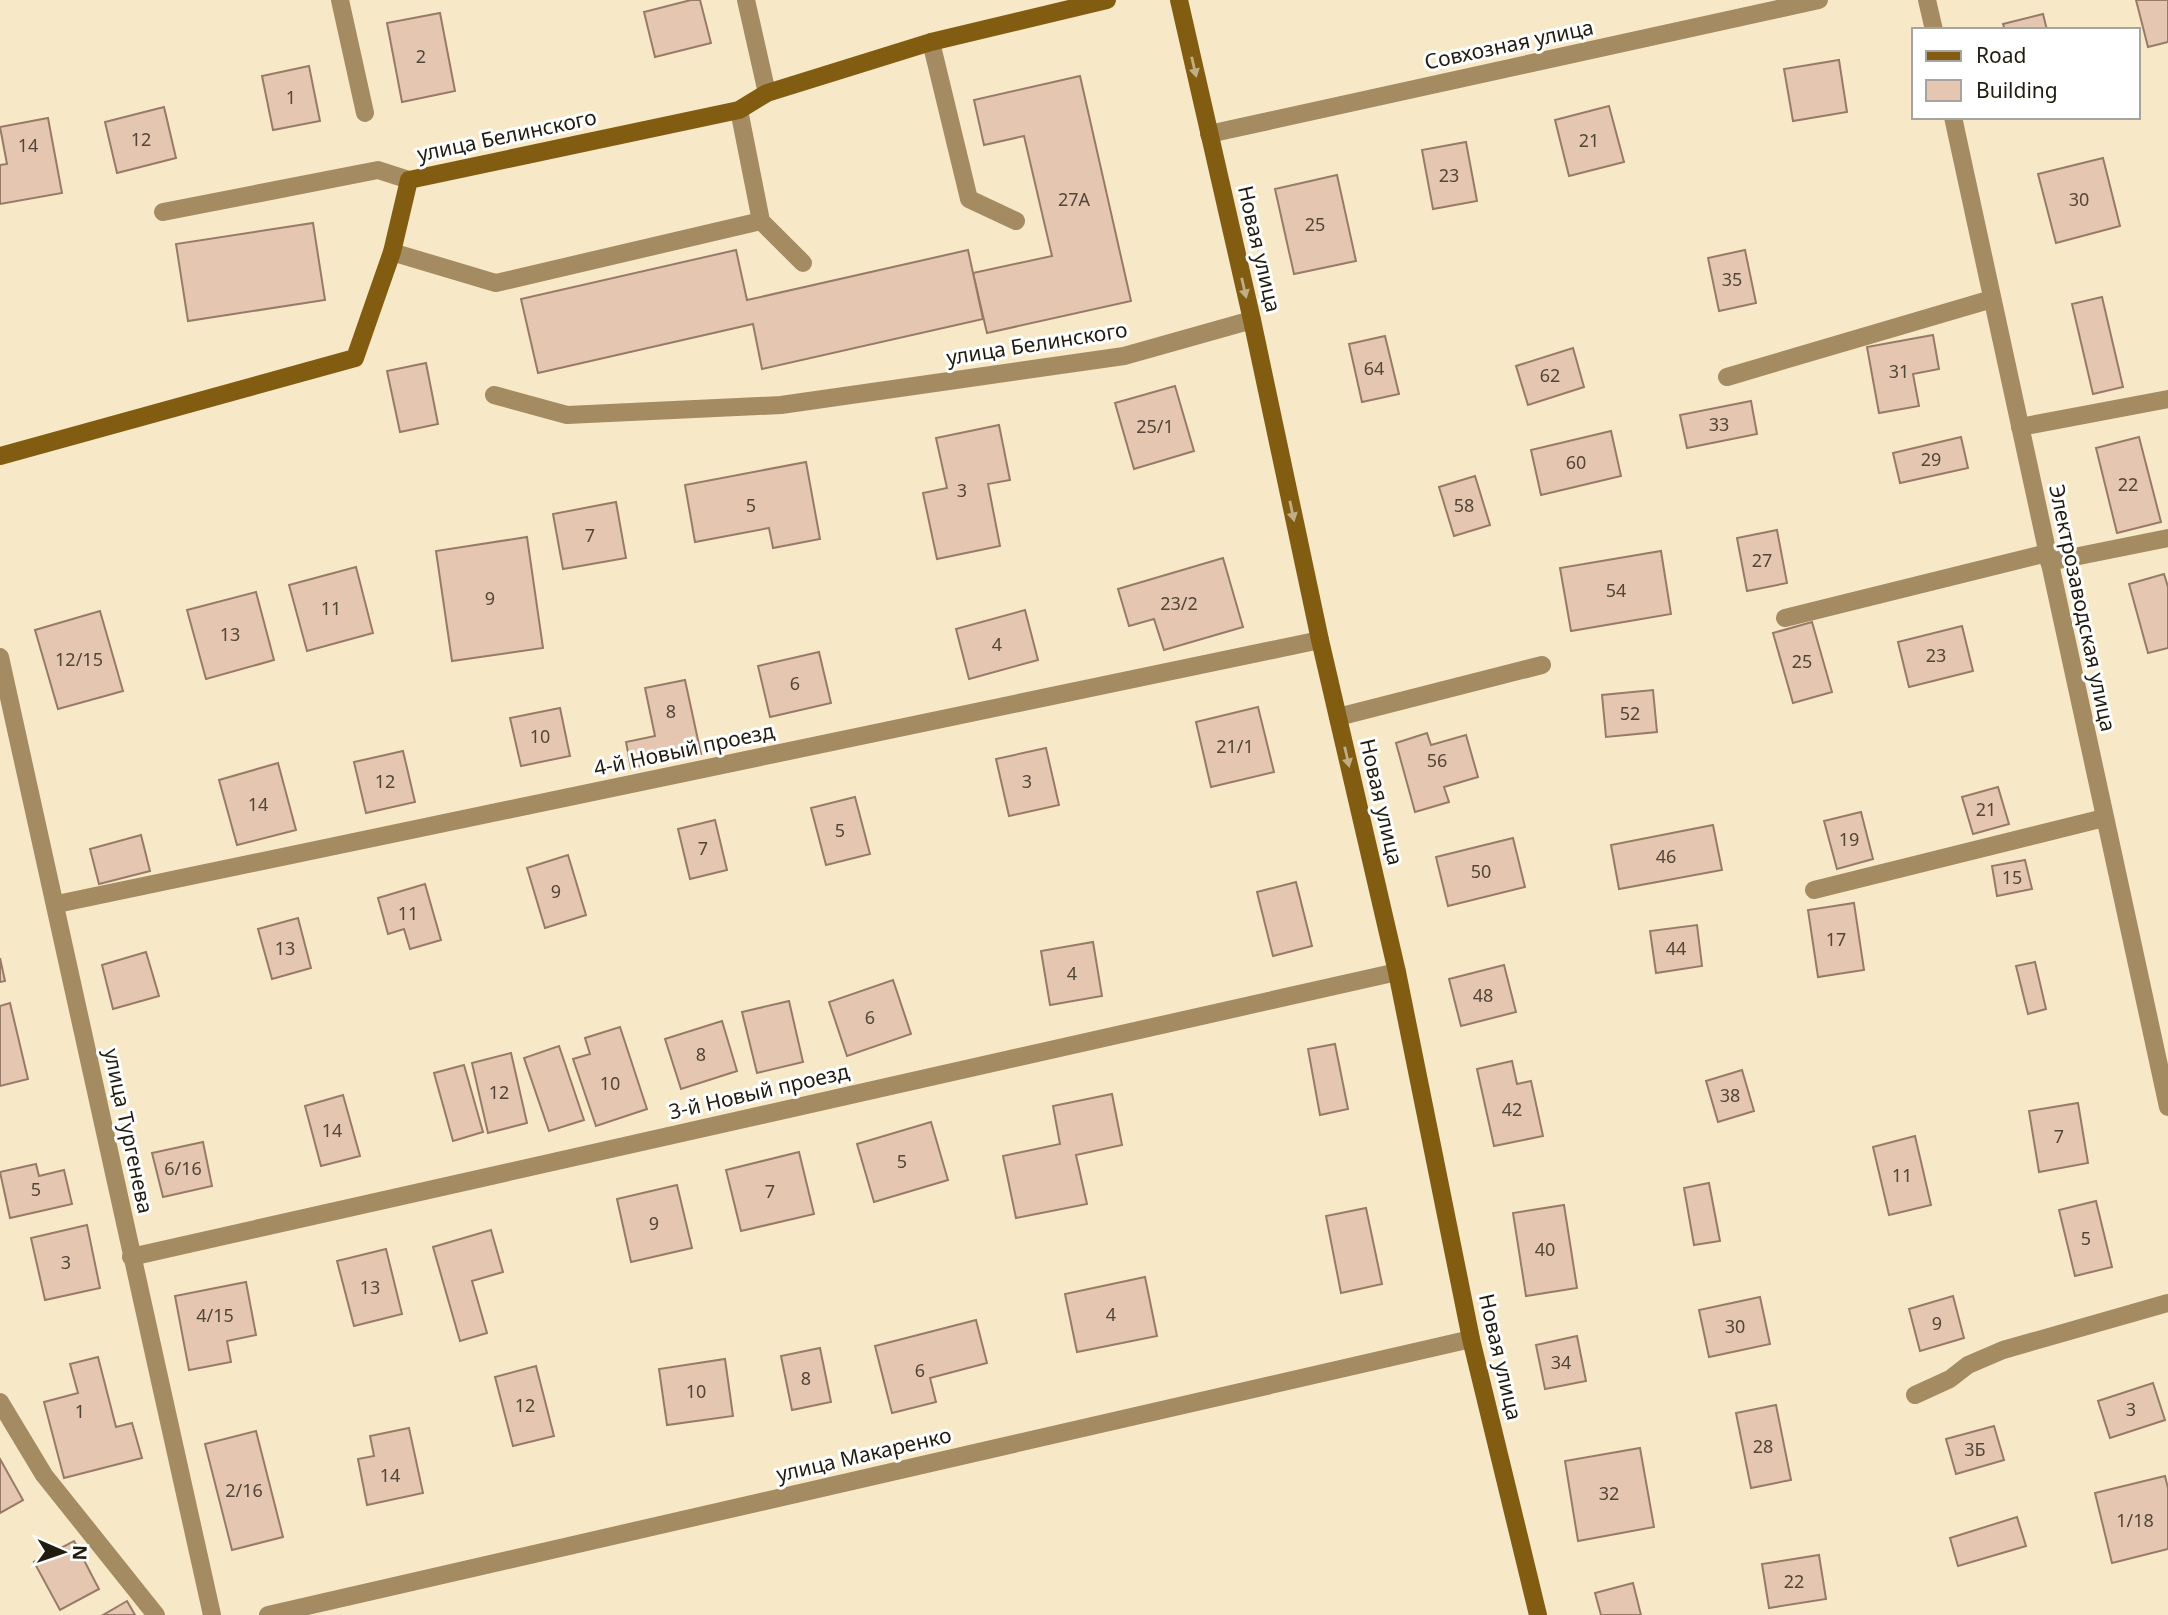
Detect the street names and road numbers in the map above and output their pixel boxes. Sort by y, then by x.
street label: Совхозная улица [1422,12,1596,76]
street label: улица Белинского [415,102,599,168]
street label: Новая улица [1232,183,1288,315]
street label: улица Белинского [944,315,1129,371]
street label: Электрозаводская улица [2043,482,2123,734]
street label: 4-й Новый проезд [591,716,777,782]
street label: Новая улица [1354,736,1410,868]
street label: улица Тургенева [98,1046,160,1216]
street label: 3-й Новый проезд [666,1057,852,1125]
street label: Новая улица [1473,1291,1529,1423]
street label: улица Макаренко [774,1420,954,1488]

